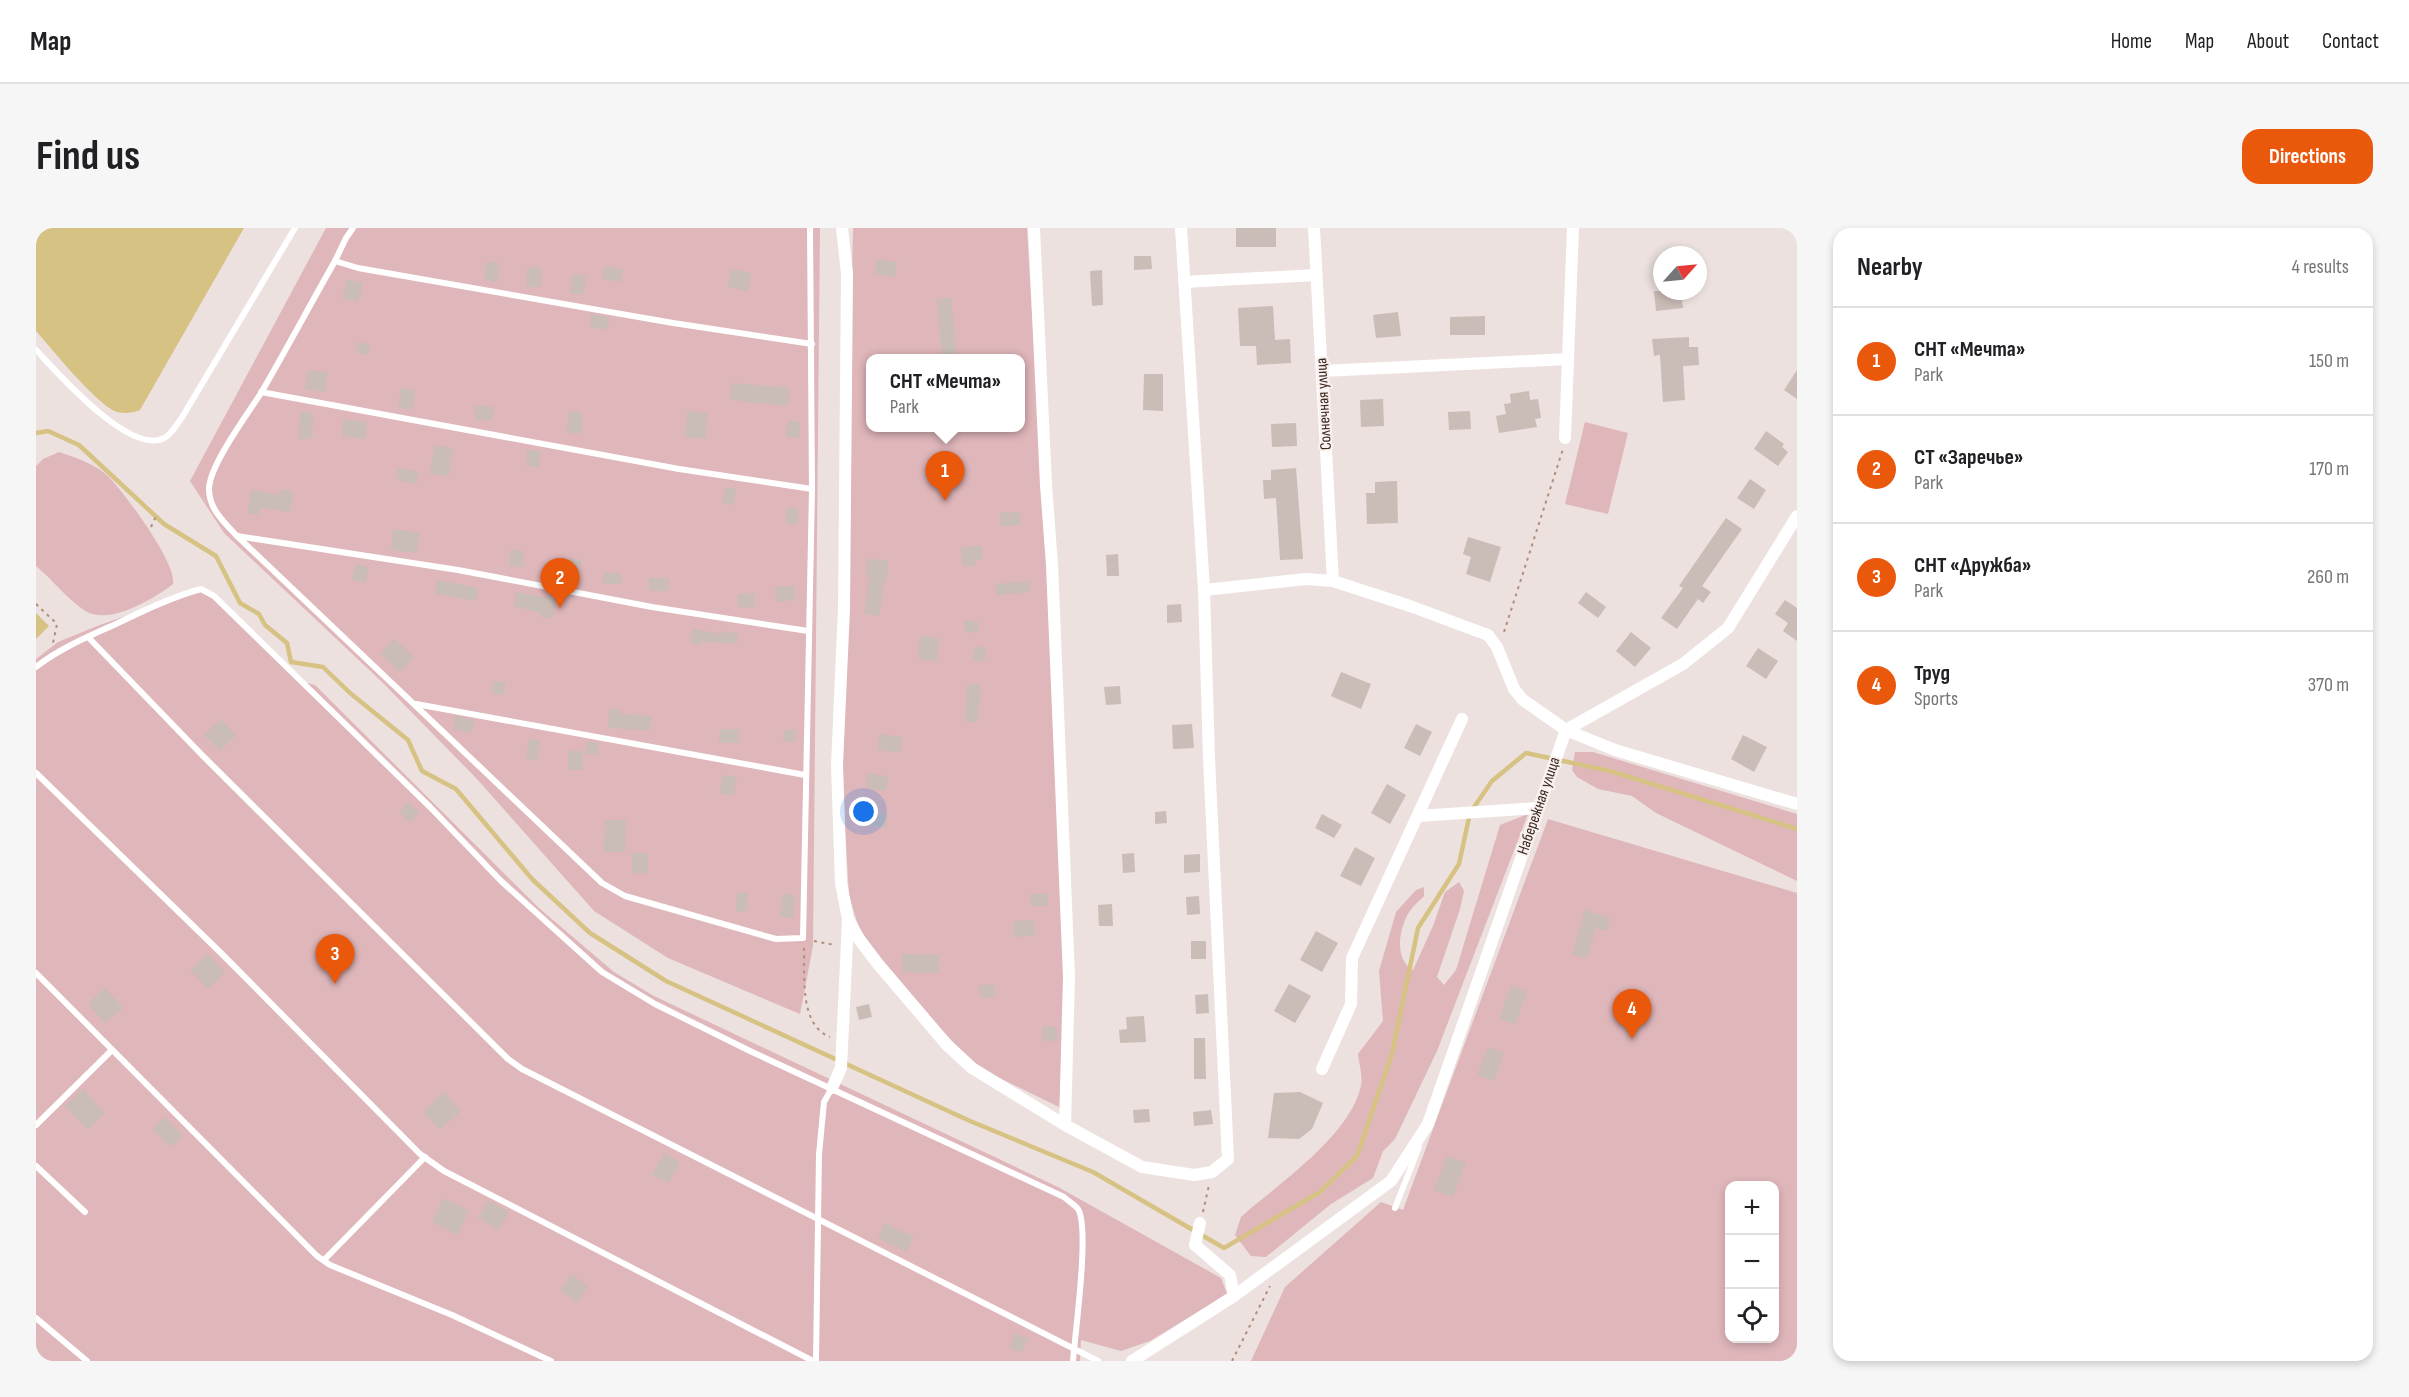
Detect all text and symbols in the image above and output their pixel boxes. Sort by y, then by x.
text: Map [30,25,71,58]
text: Home [2111,29,2152,54]
text: Map [2185,29,2214,54]
text: About [2247,29,2289,54]
text: Contact [2322,29,2379,54]
button: Directions [2242,129,2373,184]
text: Find us [36,131,140,182]
north arrow [1653,246,1707,300]
text: Nearby [1857,252,1923,283]
text: 4 results [2292,255,2349,279]
text: СНТ «Мечта» [1914,336,2026,363]
text: 1 [1873,349,1880,373]
text: 150 m [2309,349,2349,373]
popup [866,354,1025,432]
street label: Солнечная улица [1312,357,1336,451]
text: Park [1914,363,1943,387]
text: СНТ «Мечта» [890,368,1001,395]
text: Park [890,395,919,419]
text: СТ «Заречье» [1914,444,2023,471]
pin: 1 [926,452,964,501]
text: 2 [1872,457,1881,481]
text: 170 m [2309,457,2349,481]
text: Park [1914,471,1943,495]
text: СНТ «Дружба» [1914,552,2031,579]
pin: 2 [540,558,580,608]
text: 3 [1872,565,1881,589]
text: 260 m [2307,565,2349,589]
text: Park [1914,579,1943,603]
text: Труд [1914,660,1950,687]
text: 4 [1872,673,1881,697]
text: 370 m [2308,673,2349,697]
text: Sports [1914,687,1958,711]
street label: Набережная улица [1513,755,1565,857]
your location [849,797,878,826]
pin: 3 [316,934,354,984]
pin: 4 [1612,990,1652,1039]
map controls [1725,1181,1779,1343]
button: + [1725,1181,1779,1235]
button: − [1725,1235,1779,1289]
button: locate [1725,1289,1779,1343]

